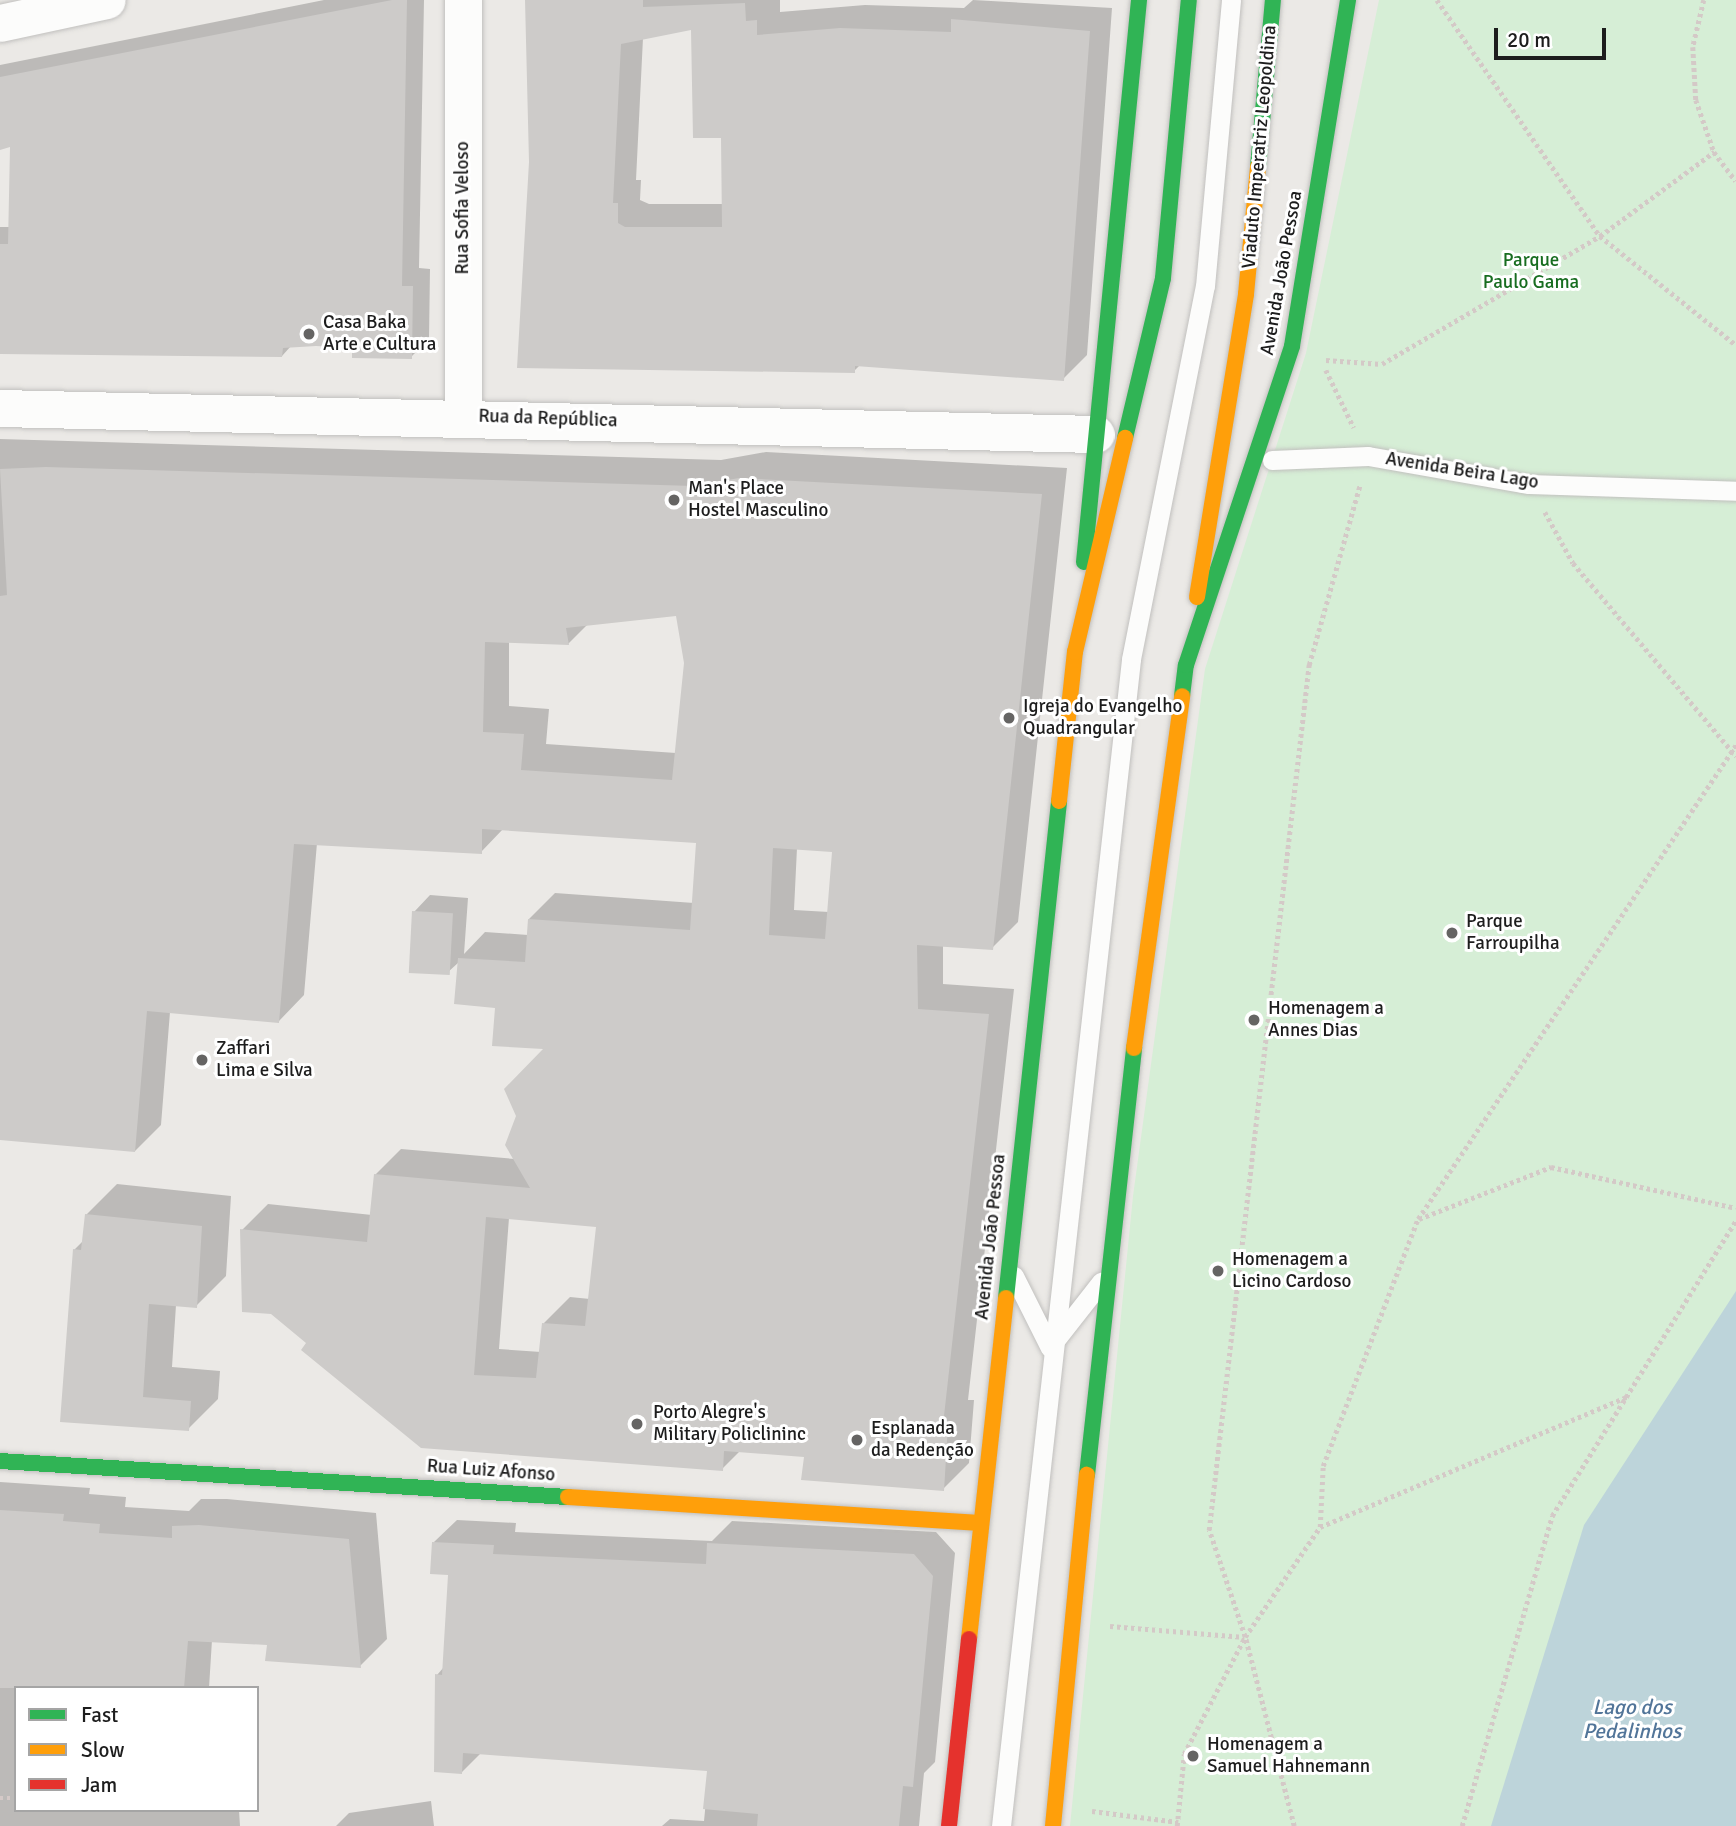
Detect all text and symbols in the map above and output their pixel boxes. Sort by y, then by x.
scale bar [1498,14,1610,58]
street label: Viaduto Imperatriz Leopoldina [1238,24,1282,270]
text: 20 m [1507,27,1551,53]
street label: Rua Sofia Veloso [452,141,474,275]
street label: Avenida João Pessoa [1256,189,1308,357]
park label: Parque Paulo Gama [1483,250,1579,294]
place label: Casa Baka Arte e Cultura [323,312,436,356]
marker: Casa Baka Arte e Cultura [301,326,317,342]
street label: Rua da República [478,405,618,433]
street label: Avenida Beira Lago [1384,448,1540,494]
place label: Man's Place Hostel Masculino [688,478,828,522]
marker: Man's Place Hostel Masculino [666,492,682,508]
place label: Igreja do Evangelho Quadrangular [1023,696,1182,740]
marker: Igreja do Evangelho Quadrangular [1001,710,1017,726]
place label: Parque Farroupilha [1466,911,1560,955]
marker: Parque Farroupilha [1444,925,1460,941]
place label: Homenagem a Annes Dias [1268,998,1384,1042]
marker: Homenagem a Annes Dias [1246,1012,1262,1028]
place label: Zaffari Lima e Silva [216,1038,313,1082]
marker: Zaffari Lima e Silva [194,1052,210,1068]
street label: Avenida João Pessoa [971,1153,1011,1321]
place label: Homenagem a Licino Cardoso [1232,1249,1351,1293]
marker: Homenagem a Licino Cardoso [1210,1263,1226,1279]
place label: Porto Alegre's Military Policlininc [653,1402,806,1446]
marker: Porto Alegre's Military Policlininc [627,1414,647,1434]
place label: Esplanada da Redenção [871,1418,974,1462]
marker: Esplanada da Redenção [849,1432,865,1448]
street label: Rua Luiz Afonso [426,1455,556,1487]
legend [14,1686,259,1812]
water label: Lago dos Pedalinhos [1583,1694,1681,1744]
text: Fast [81,1702,118,1728]
place label: Homenagem a Samuel Hahnemann [1207,1734,1370,1778]
text: Slow [81,1737,125,1763]
marker: Homenagem a Samuel Hahnemann [1185,1748,1201,1764]
text: Jam [81,1772,117,1798]

